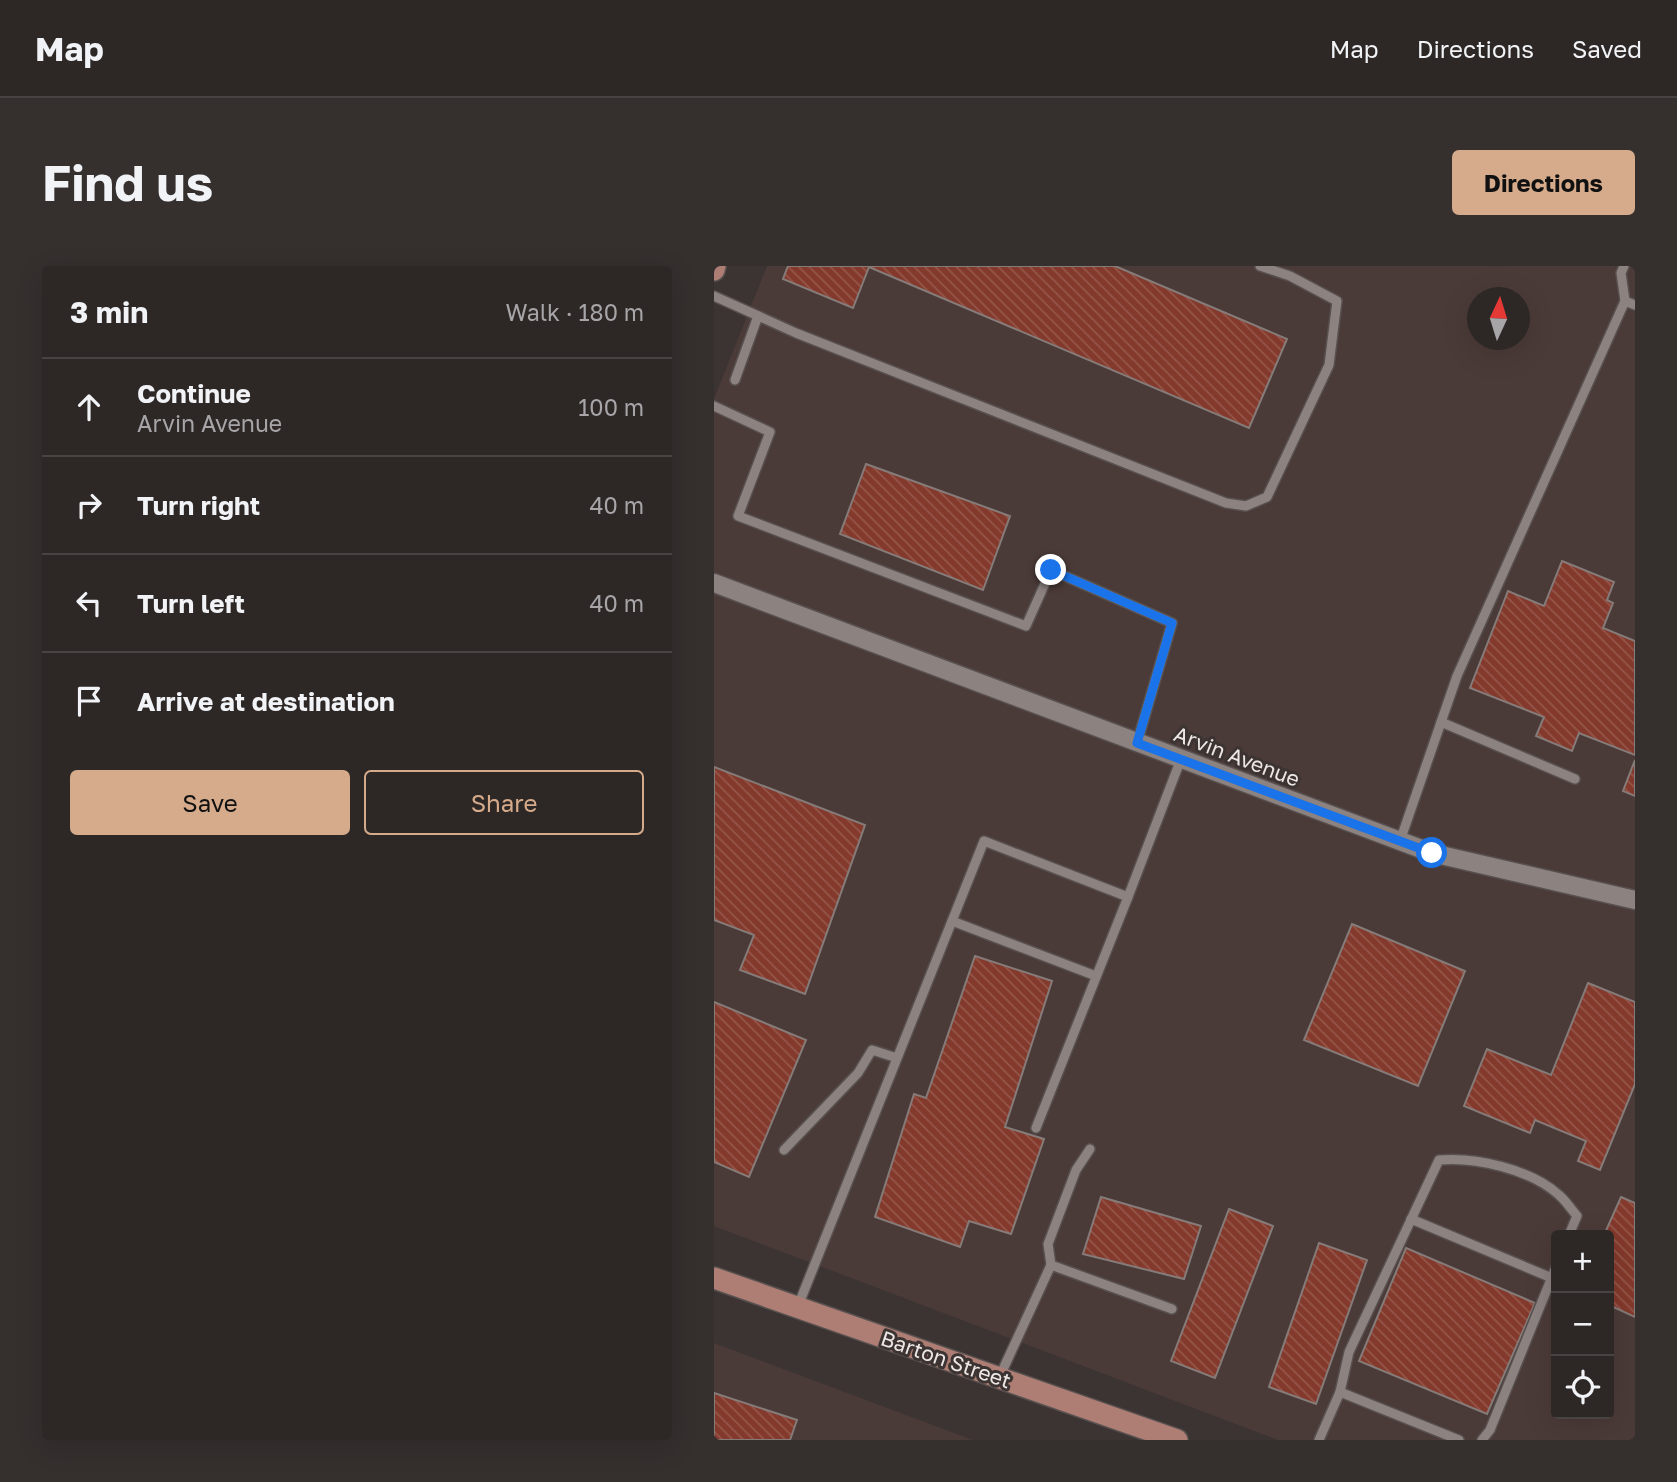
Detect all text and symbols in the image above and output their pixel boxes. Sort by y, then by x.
text: Map [35,29,104,68]
text: Map [1330,34,1379,63]
text: Directions [1417,34,1534,63]
text: Saved [1572,34,1642,63]
button: Directions [1452,150,1635,215]
text: Find us [42,153,213,212]
north arrow [1467,287,1530,350]
text: 3 min [70,294,148,330]
text: Walk · 180 m [506,298,644,326]
text: Continue [137,378,251,409]
icon: ahead [70,388,108,426]
text: 100 m [578,393,644,421]
text: Arvin Avenue [137,409,282,437]
icon: right [70,486,108,524]
text: Turn right [137,490,260,521]
text: 40 m [590,491,644,519]
route end [1035,554,1066,585]
icon: left [70,584,108,622]
text: Turn left [137,588,245,619]
text: 40 m [590,589,644,617]
icon: arrive [70,682,108,720]
text: Arrive at destination [137,686,395,717]
street label: Arvin Avenue [1170,720,1304,792]
button: Save [70,770,350,835]
button: Share [364,770,644,835]
route start [1416,837,1447,868]
map controls [1551,1230,1614,1419]
button: + [1551,1230,1614,1293]
button: − [1551,1293,1614,1356]
street label: Barton Street [878,1325,1014,1393]
button: locate [1551,1356,1614,1419]

